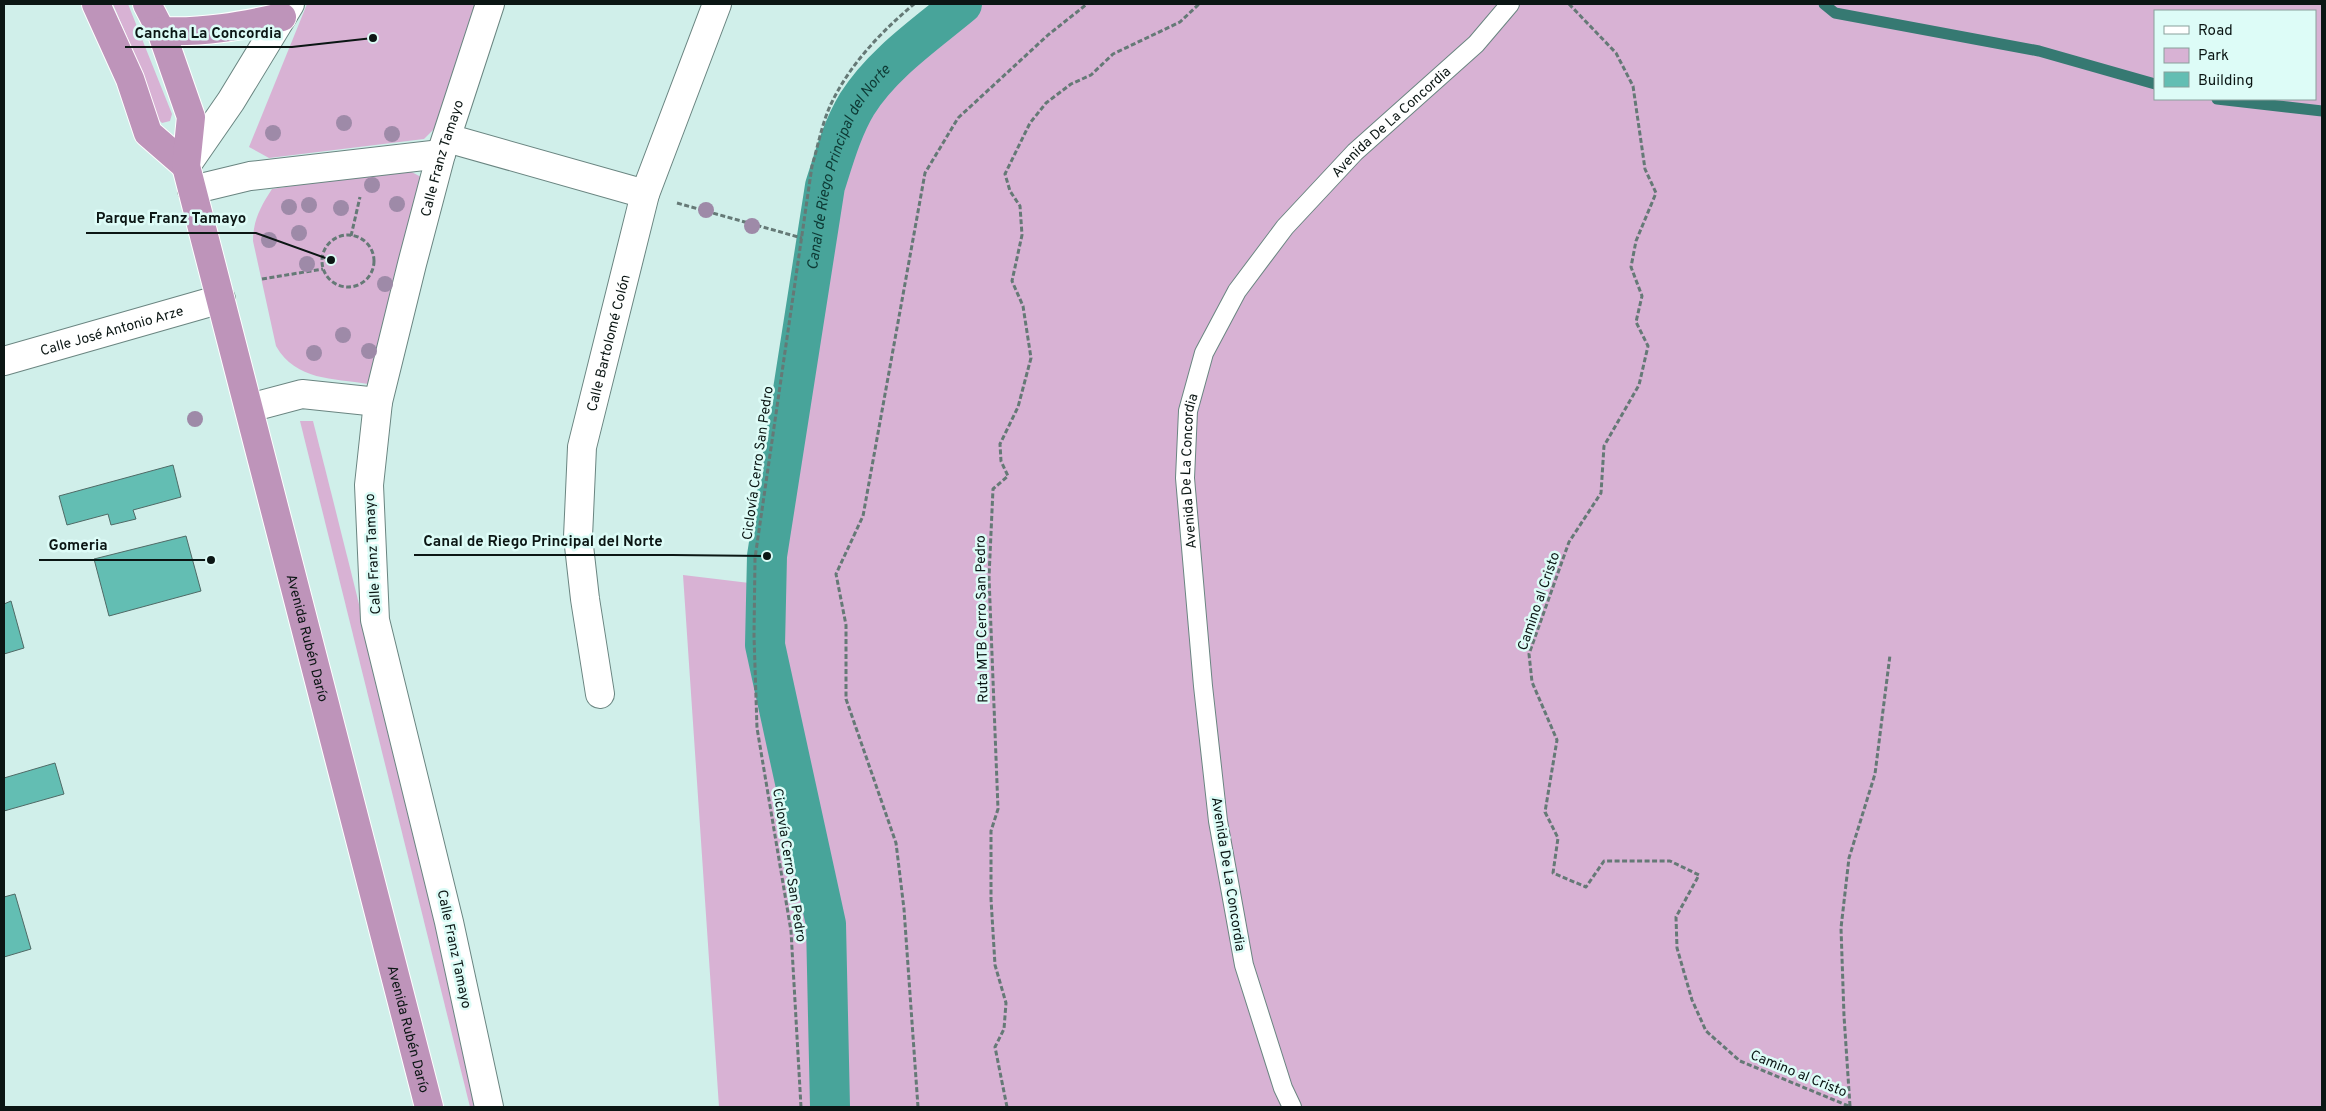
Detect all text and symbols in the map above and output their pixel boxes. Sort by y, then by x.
legend [2154,10,2316,100]
callout: Cancha La Concordia [125,17,292,47]
text: Road [2198,22,2233,41]
text: Cancha La Concordia [134,25,282,44]
text: Park [2198,47,2229,66]
water label: Canal de Riego Principal del Norte [804,61,895,271]
street label: Avenida De La Concordia [1329,64,1455,182]
text: Building [2198,72,2253,91]
street label: Calle Franz Tamayo [418,98,468,219]
callout: Parque Franz Tamayo [86,203,256,233]
text: Parque Franz Tamayo [96,210,246,229]
street label: Calle Bartolomé Colón [584,273,635,414]
street label: Calle José Antonio Arze [39,303,186,360]
street label: Ciclovía Cerro San Pedro [739,385,778,541]
street label: Avenida De La Concordia [1178,392,1202,549]
street label: Calle Franz Tamayo [362,493,385,615]
callout: Canal de Riego Principal del Norte [414,525,673,555]
callout: Gomeria [39,530,118,560]
text: Canal de Riego Principal del Norte [423,533,663,552]
street label: Ruta MTB Cerro San Pedro [973,535,992,703]
text: Gomeria [49,537,107,556]
street label: Camino al Cristo [1515,550,1564,653]
street label: Avenida Rubén Darío [282,573,331,704]
street label: Ciclovía Cerro San Pedro [768,787,809,943]
street label: Avenida De La Concordia [1207,796,1248,953]
street label: Calle Franz Tamayo [433,888,474,1010]
street label: Avenida Rubén Darío [383,964,432,1095]
street label: Camino al Cristo [1748,1047,1850,1102]

